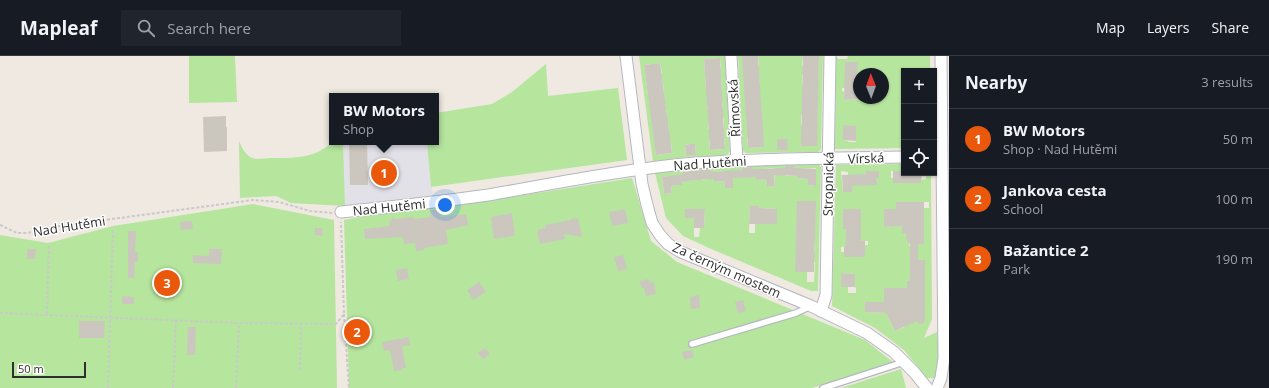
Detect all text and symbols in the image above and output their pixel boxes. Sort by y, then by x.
search box [121,10,401,46]
text: Mapleaf [20,15,97,41]
icon: search [135,17,157,39]
text: Search here [167,18,251,38]
text: Map [1096,18,1125,37]
text: Layers [1147,18,1189,37]
text: Share [1211,18,1249,37]
north arrow [853,68,889,104]
map controls [901,68,937,176]
button: + [901,68,937,104]
text: Nearby [965,71,1027,94]
text: 3 results [1201,73,1253,91]
street label: Římovská [723,79,745,137]
popup [329,93,439,145]
text: BW Motors [343,100,425,120]
button: − [901,104,937,140]
text: Shop [343,120,374,138]
text: BW Motors [1003,120,1085,140]
text: 1 [974,130,982,148]
text: 50 m [1223,130,1253,148]
button: locate [901,140,937,176]
text: Shop · Nad Hutěmi [1003,140,1117,158]
street label: Vírská [847,148,885,168]
street label: Nad Hutěmi [673,151,747,175]
street label: Stropnická [818,152,838,216]
pin: 1 [371,158,397,188]
text: Jankova cesta [1003,180,1107,200]
text: 2 [974,190,982,208]
text: 100 m [1215,190,1253,208]
street label: Nad Hutěmi [352,194,426,220]
your location [435,195,455,215]
text: School [1003,200,1043,218]
street label: Nad Hutěmi [31,211,107,241]
street label: Za černým mostem [670,238,784,302]
text: Bažantice 2 [1003,240,1089,260]
text: 3 [974,250,982,268]
text: 190 m [1215,250,1253,268]
text: Park [1003,260,1030,278]
pin: 3 [154,268,180,298]
pin: 2 [344,317,370,347]
scale bar [12,360,86,379]
text: 50 m [18,361,44,376]

